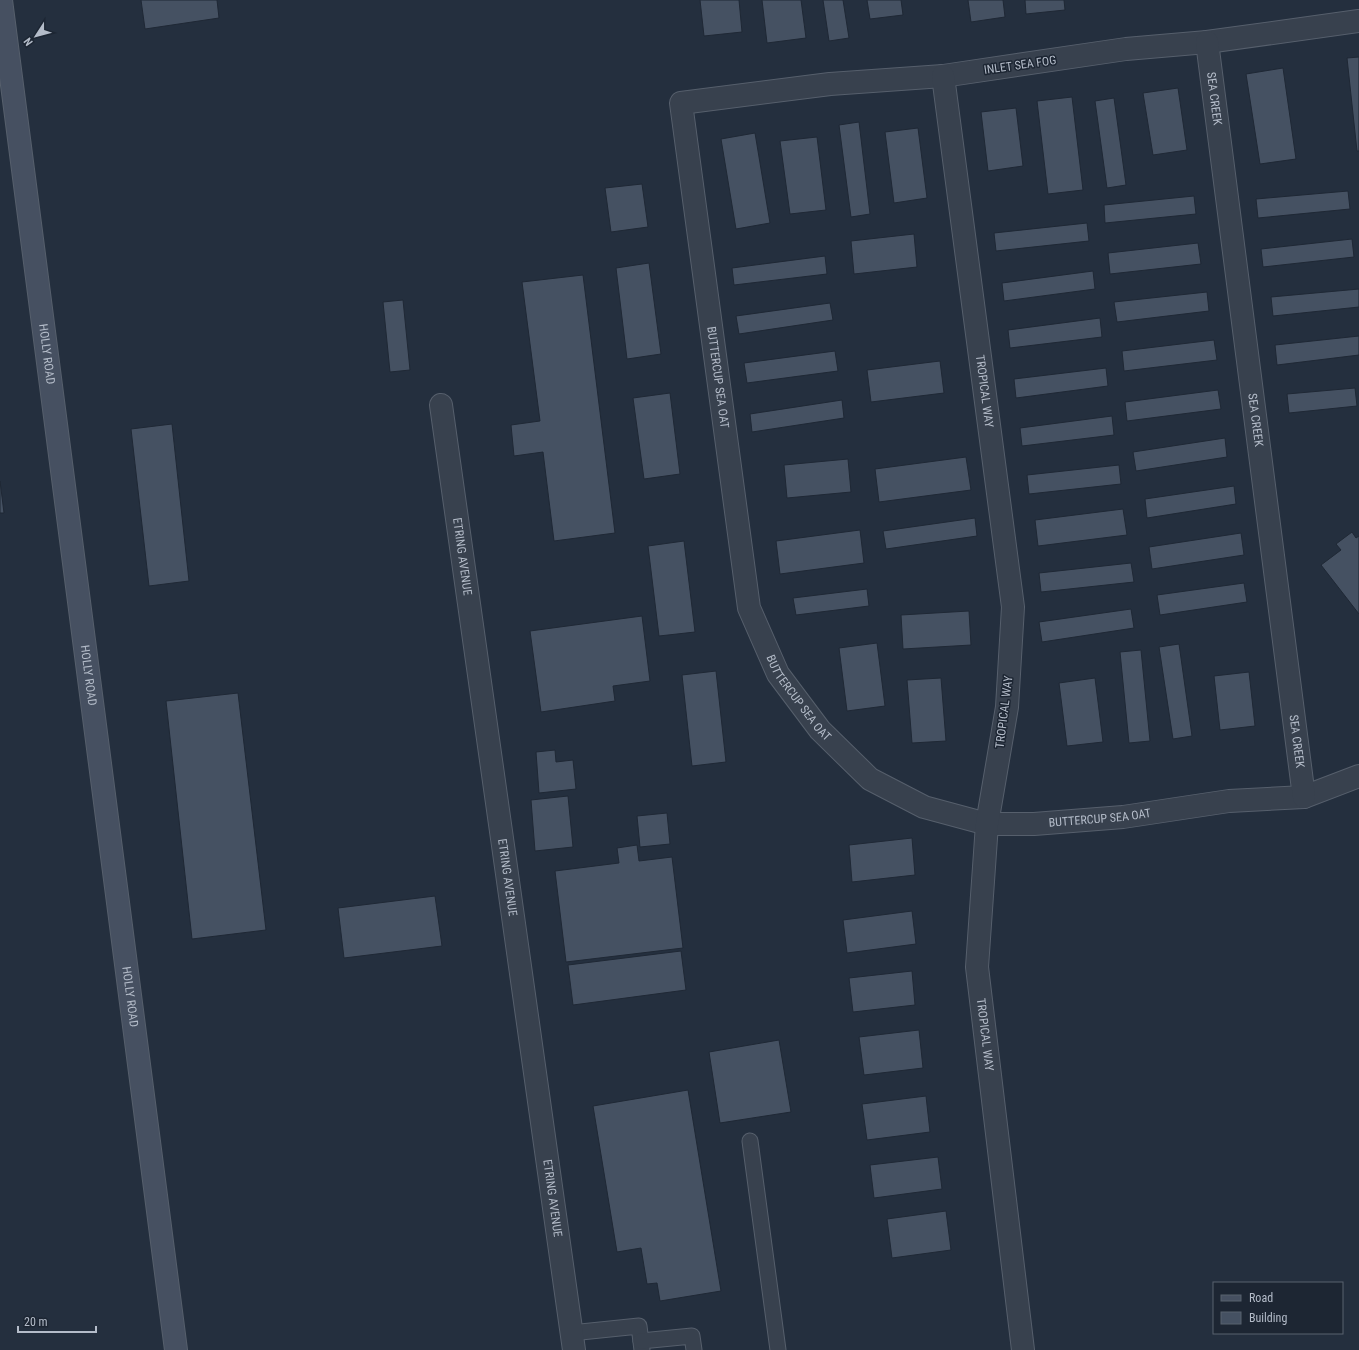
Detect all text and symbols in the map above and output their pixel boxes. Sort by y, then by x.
north arrow [16,16,56,56]
text: N [21,35,36,48]
street label: INLET SEA FOG [983,53,1057,77]
street label: SEA CREEK [1204,71,1225,126]
street label: HOLLY ROAD [36,323,58,385]
street label: BUTTERCUP SEA OAT [704,326,732,429]
street label: TROPICAL WAY [973,354,996,429]
street label: SEA CREEK [1245,392,1266,448]
street label: ETRING AVENUE [450,517,475,596]
street label: HOLLY ROAD [78,644,99,707]
street label: BUTTERCUP SEA OAT [763,653,834,744]
street label: TROPICAL WAY [993,674,1015,749]
street label: SEA CREEK [1286,714,1307,769]
street label: BUTTERCUP SEA OAT [1048,806,1152,830]
street label: ETRING AVENUE [495,838,520,917]
street label: HOLLY ROAD [119,965,141,1028]
street label: TROPICAL WAY [974,997,997,1073]
street label: ETRING AVENUE [540,1158,565,1238]
legend [1213,1282,1343,1334]
text: Road [1249,1291,1273,1305]
scale bar [18,1308,96,1334]
text: Building [1249,1311,1287,1325]
text: 20 m [24,1315,48,1329]

